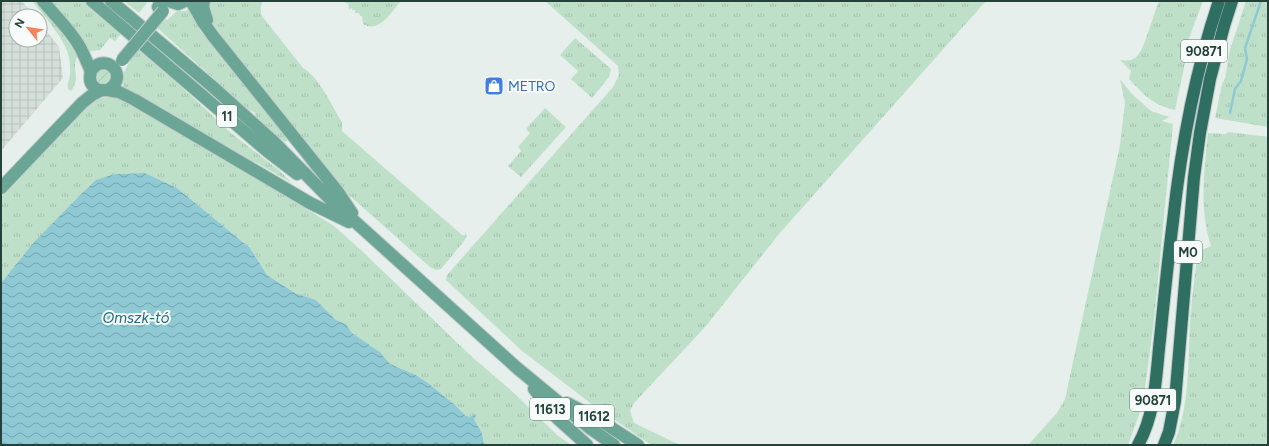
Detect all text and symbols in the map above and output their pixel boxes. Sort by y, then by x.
north arrow [8,8,48,48]
text: N [12,16,28,30]
road number: 90871 [1181,40,1227,62]
shop icon: METRO [483,75,505,97]
place label: METRO [508,78,556,95]
road number: 11 [217,105,237,127]
road number: M0 [1174,241,1202,263]
water label: Omszk-tó [103,309,170,327]
road number: 90871 [1130,389,1176,411]
road number: 11613 [530,398,570,420]
road number: 11612 [574,405,614,427]

